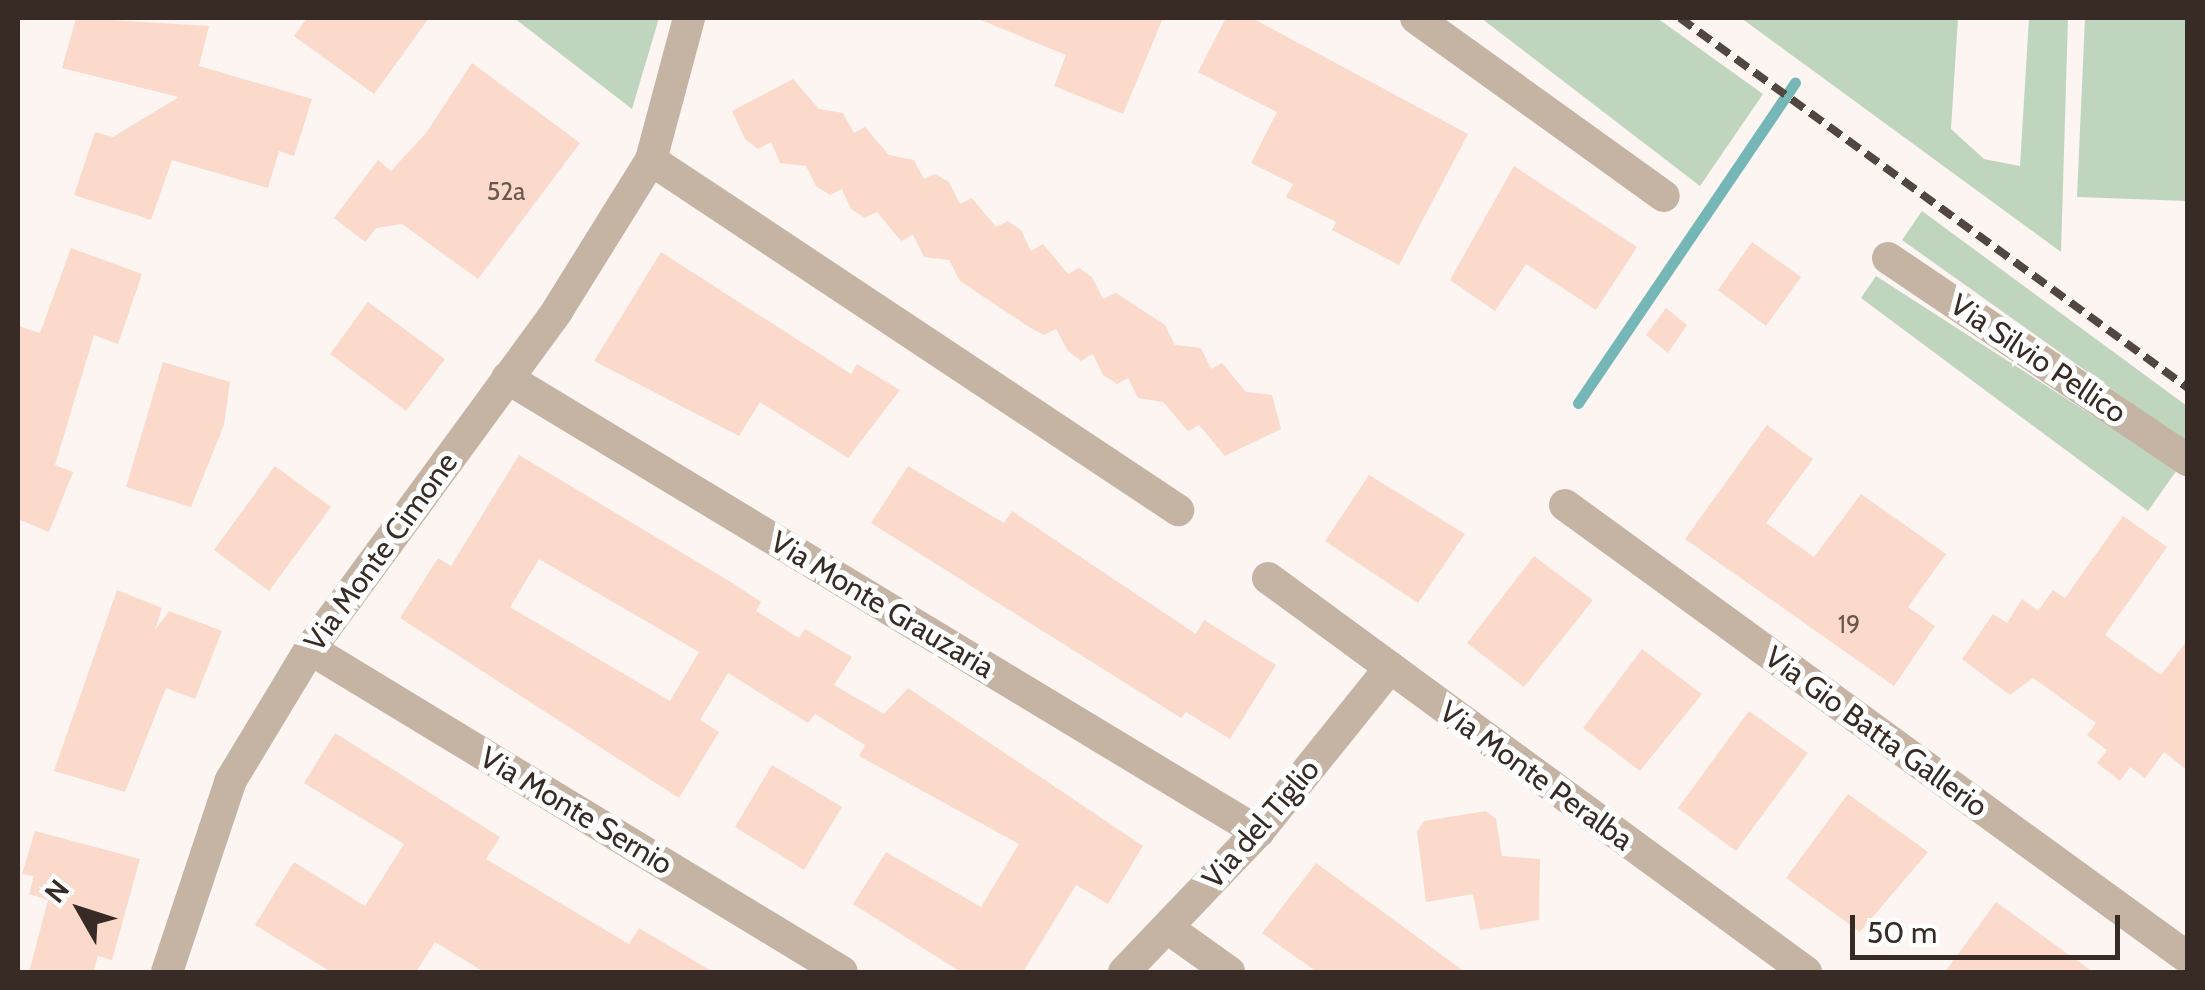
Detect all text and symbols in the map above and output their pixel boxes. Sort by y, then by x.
house number: 52a [487,176,525,206]
street label: Via Silvio Pellico [1943,287,2133,431]
street label: Via Monte Cimone [297,446,465,658]
street label: Via Monte Grauzaria [764,524,1000,686]
house number: 19 [1838,609,1860,639]
street label: Via Gio Batta Gallerio [1758,639,1994,825]
street label: Via Monte Peralba [1432,694,1640,858]
street label: Via Monte Sernio [473,739,679,883]
street label: Via del Tiglio [1195,752,1327,896]
north arrow [30,860,130,960]
text: N [37,873,76,910]
scale bar [1855,895,2125,957]
text: 50 m [1867,914,1937,951]

